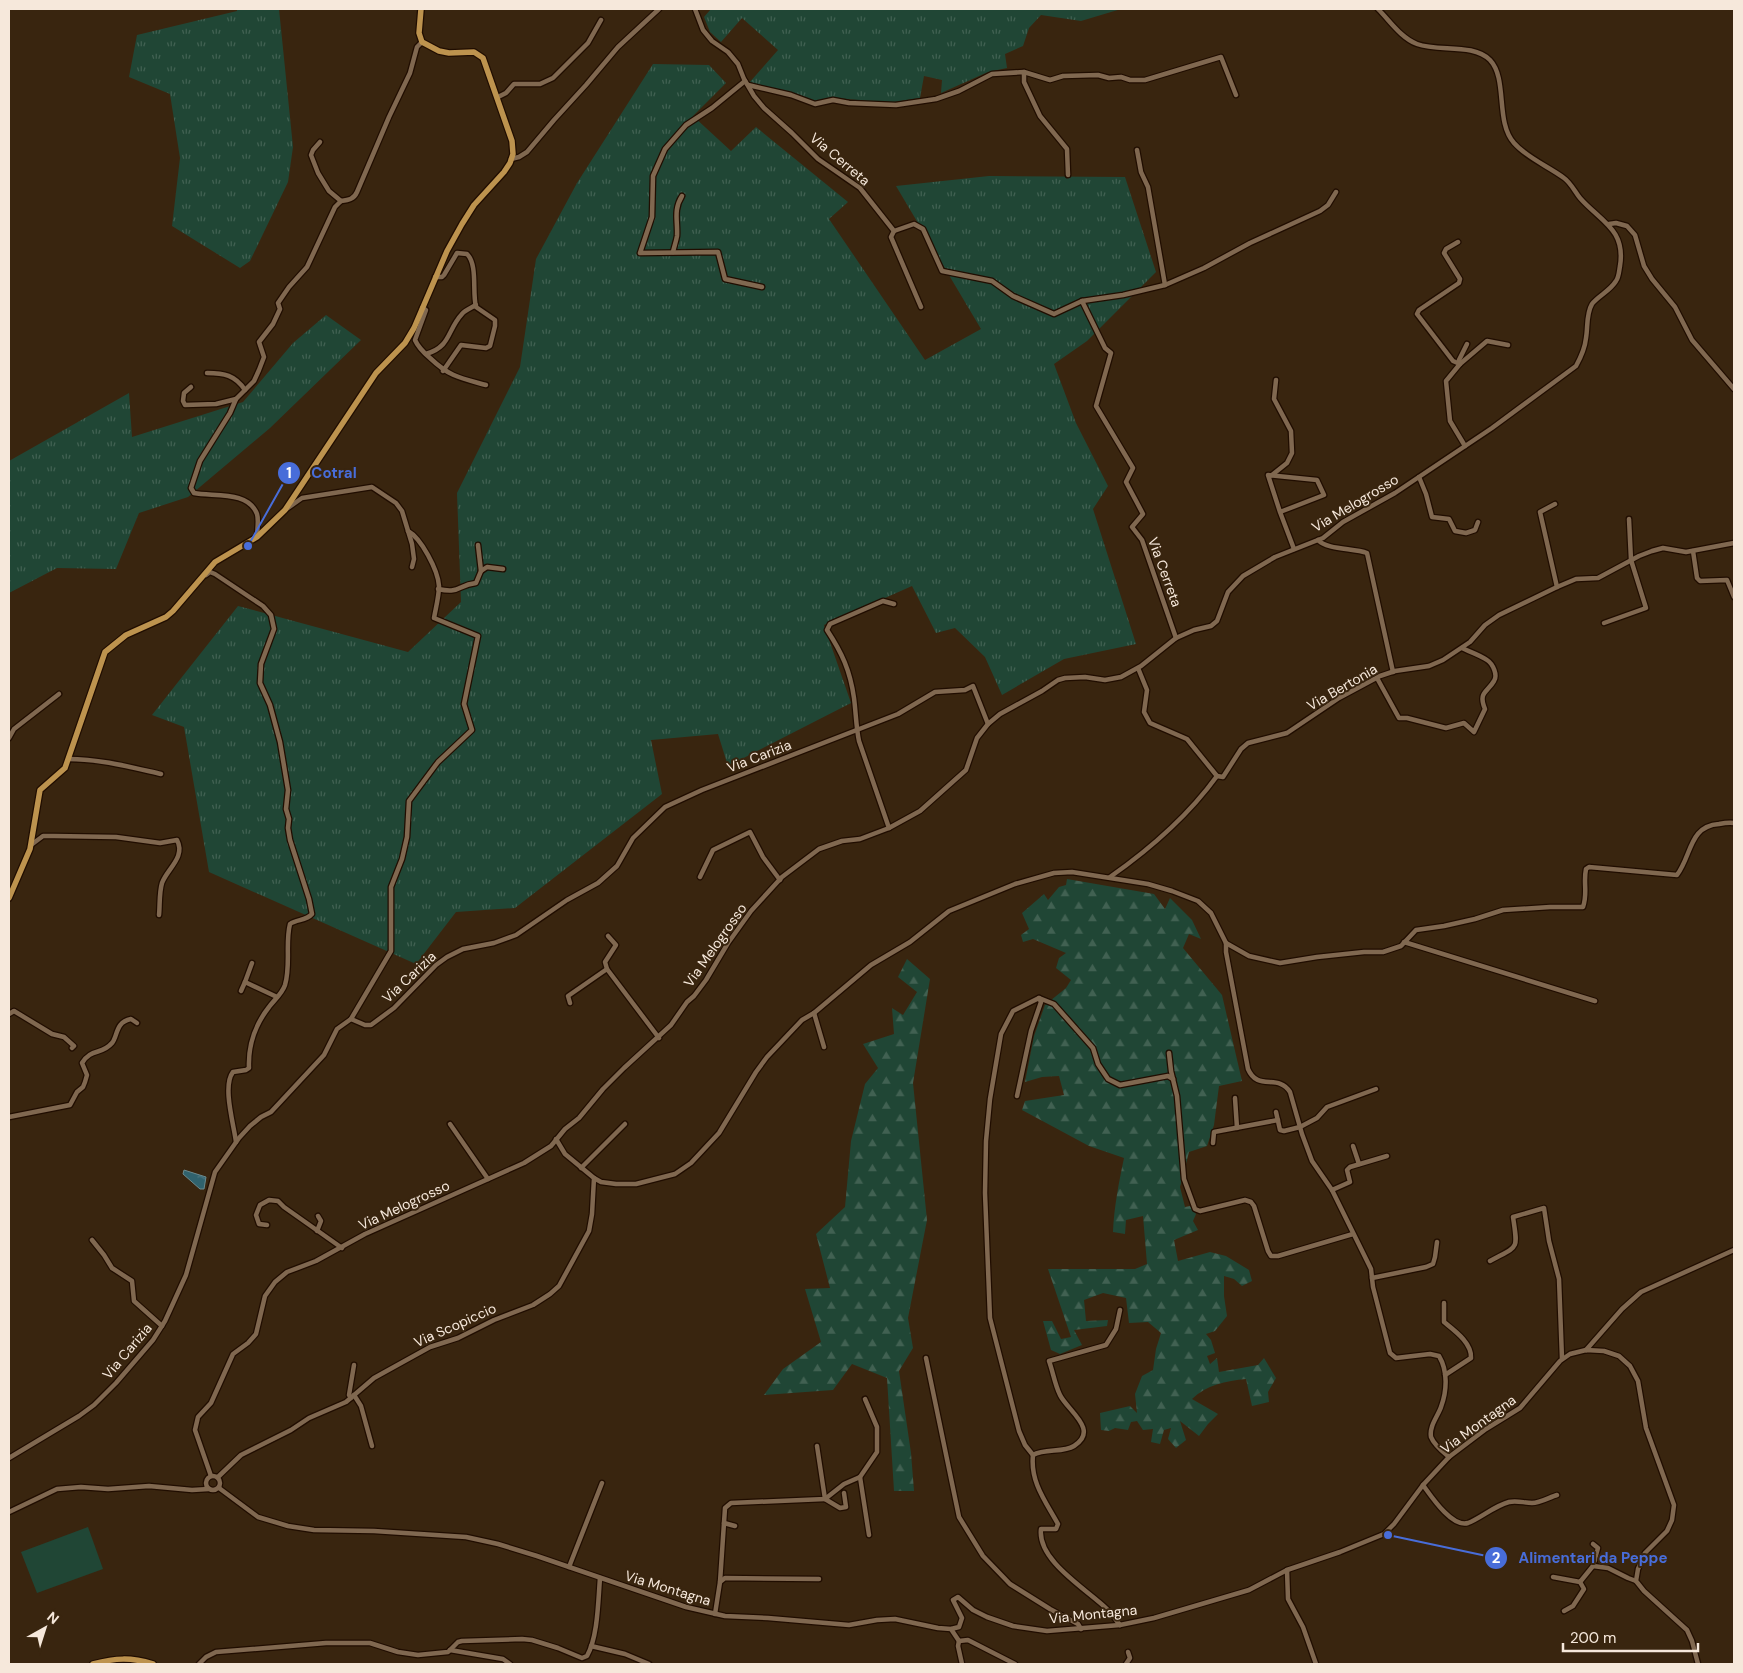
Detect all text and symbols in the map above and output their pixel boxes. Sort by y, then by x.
street label: Via Cerreta [806,129,874,189]
callout: Cotral [276,458,366,488]
text: 1 [286,463,292,483]
text: Cotral [311,463,357,483]
street label: Via Melogrosso [1308,470,1402,536]
street label: Via Cerreta [1144,535,1186,609]
street label: Via Bertonia [1304,660,1380,714]
street label: Via Carizia [724,735,794,777]
street label: Via Melogrosso [679,900,751,990]
street label: Via Carizia [378,947,440,1007]
street label: Via Melogrosso [356,1176,452,1234]
street label: Via Scopiccio [411,1299,499,1351]
street label: Via Carizia [98,1319,156,1383]
street label: Via Montagna [1437,1391,1519,1457]
callout: Alimentari da Peppe [1484,1543,1677,1573]
text: 2 [1492,1548,1501,1568]
text: Alimentari da Peppe [1519,1548,1667,1568]
street label: Via Montagna [623,1566,713,1610]
street label: Via Montagna [1048,1600,1138,1628]
north arrow [20,1603,70,1653]
text: N [44,1608,63,1628]
scale bar [1563,1620,1698,1652]
text: 200 m [1570,1628,1616,1648]

